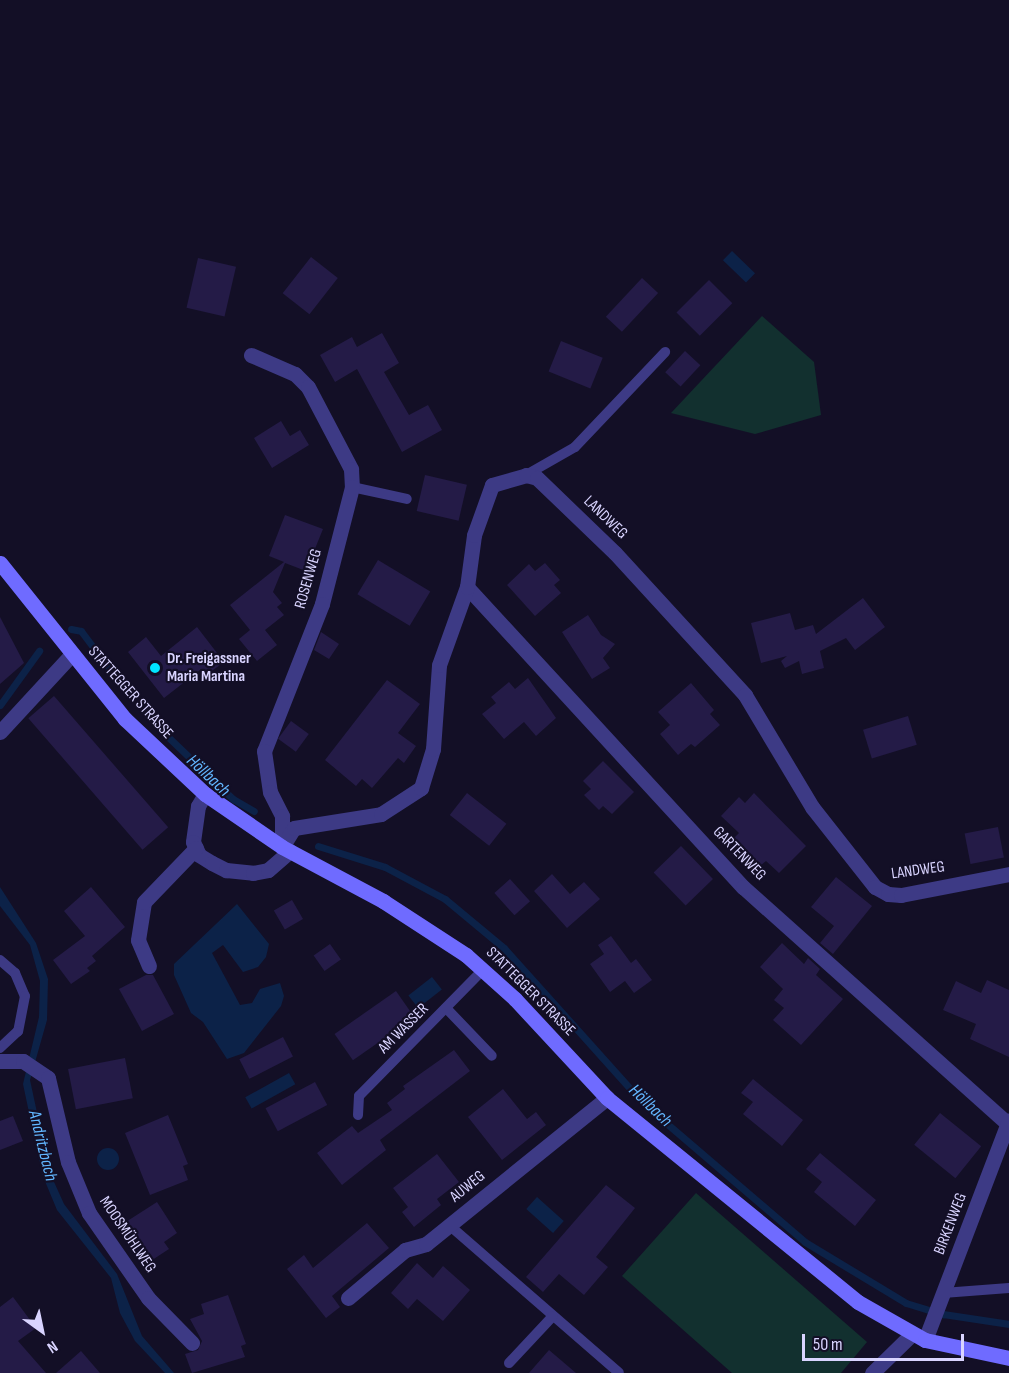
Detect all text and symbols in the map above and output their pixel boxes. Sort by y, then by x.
street label: LANDWEG [579,492,631,544]
street label: ROSENWEG [291,547,327,611]
street label: STATTEGGER STRASSE [83,643,177,743]
place label: Dr. Freigassner Maria Martina [167,649,251,687]
marker: Dr. Freigassner Maria Martina [148,661,162,675]
water label: Höllbach [182,750,234,802]
street label: GARTENWEG [708,823,770,885]
street label: LANDWEG [890,858,946,884]
street label: STATTEGGER STRASSE [481,943,579,1041]
street label: AM WASSER [375,1000,433,1058]
water label: Höllbach [624,1080,676,1132]
water label: Andritzbach [23,1108,61,1184]
street label: AUWEG [447,1167,489,1207]
street label: BIRKENWEG [930,1190,972,1258]
street label: MOOSMÜHLWEG [95,1193,159,1277]
north arrow [12,1301,72,1361]
scale bar [805,1322,967,1360]
text: 50 m [813,1334,843,1355]
text: N [43,1336,61,1357]

